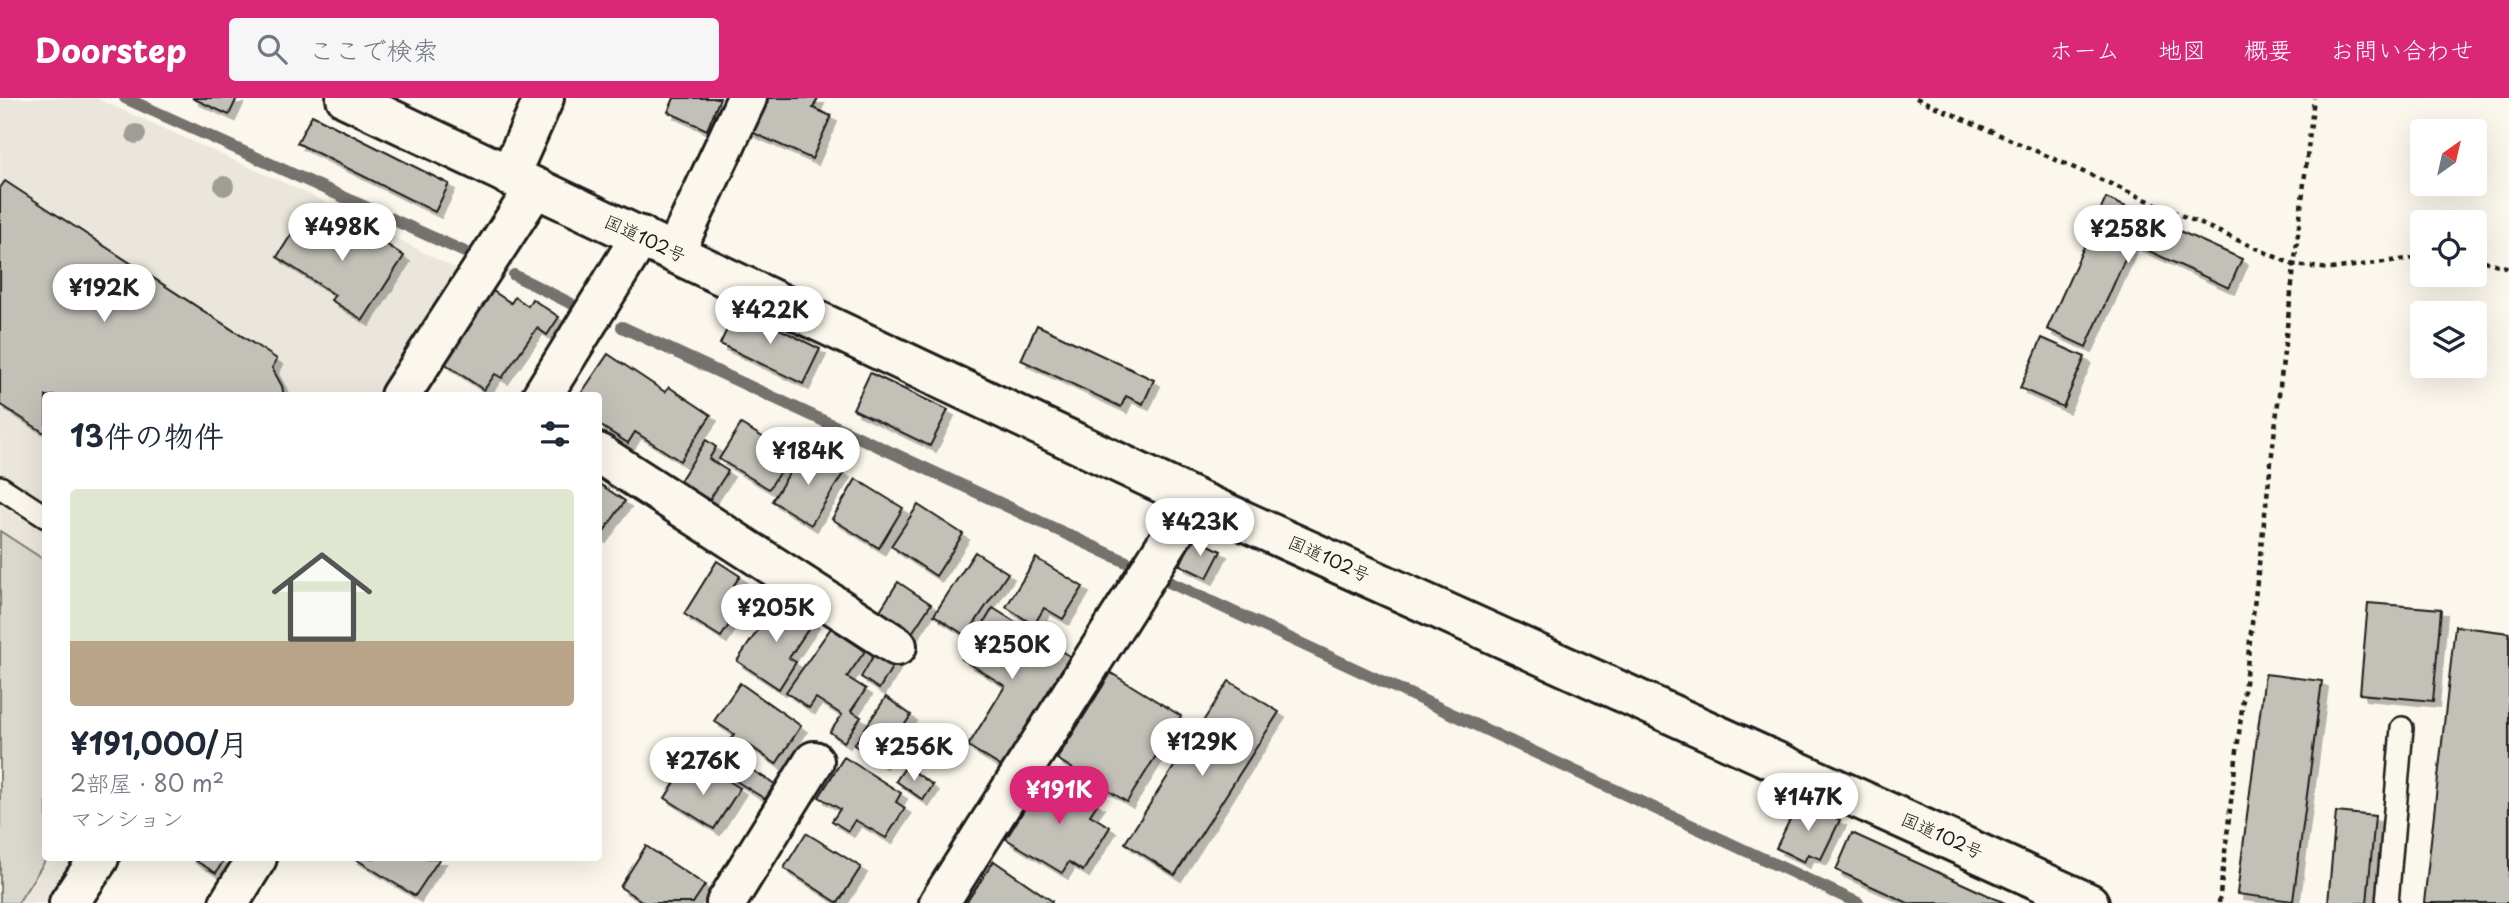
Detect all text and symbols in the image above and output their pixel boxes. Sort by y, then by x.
search box [229,18,719,81]
text: Doorstep [35,24,187,74]
icon: search [253,30,291,68]
text: ここで検索 [309,30,439,69]
text: ホーム [2049,31,2120,67]
text: 地図 [2158,31,2206,67]
text: 概要 [2244,31,2292,67]
text: お問い合わせ [2330,31,2474,67]
north arrow [2410,119,2487,196]
map controls [2410,119,2487,378]
pin: ¥498K [293,204,391,263]
pin: ¥258K [2079,206,2177,265]
street label: 国道102号 [600,207,691,268]
text: ¥498K [304,208,380,243]
text: ¥258K [2090,210,2166,245]
button: locate [2410,210,2487,287]
pin: ¥192K [55,264,153,324]
text: ¥192K [69,269,139,304]
pin: ¥422K [721,286,819,346]
text: ¥422K [731,291,809,326]
button: layers [2410,301,2487,378]
text: 13件の物件 [70,412,224,457]
icon: filters [536,415,574,453]
pin: ¥184K [759,428,857,487]
text: ¥184K [772,432,844,467]
pin: ¥423K [1151,498,1249,558]
text: ¥423K [1161,503,1239,538]
street label: 国道102号 [1284,528,1375,588]
icon: home [259,534,385,660]
pin: ¥205K [727,584,825,644]
text: ¥205K [737,589,815,624]
pin: ¥250K [963,622,1061,681]
text: ¥250K [973,626,1051,661]
pin: ¥129K [1153,718,1251,778]
text: ¥191,000/月 [70,720,248,765]
text: ¥129K [1166,723,1238,758]
pin: ¥256K [865,724,963,783]
text: ¥256K [875,728,953,763]
pin: ¥276K [654,738,752,797]
text: ¥276K [666,742,740,777]
text: 2部屋 · 80 m² [70,765,224,800]
pin: ¥191K [1010,766,1108,826]
text: ¥191K [1026,771,1092,806]
pin: ¥147K [1759,774,1857,833]
text: ¥147K [1773,778,1843,813]
text: マンション [70,800,184,835]
street label: 国道102号 [1897,805,1988,865]

